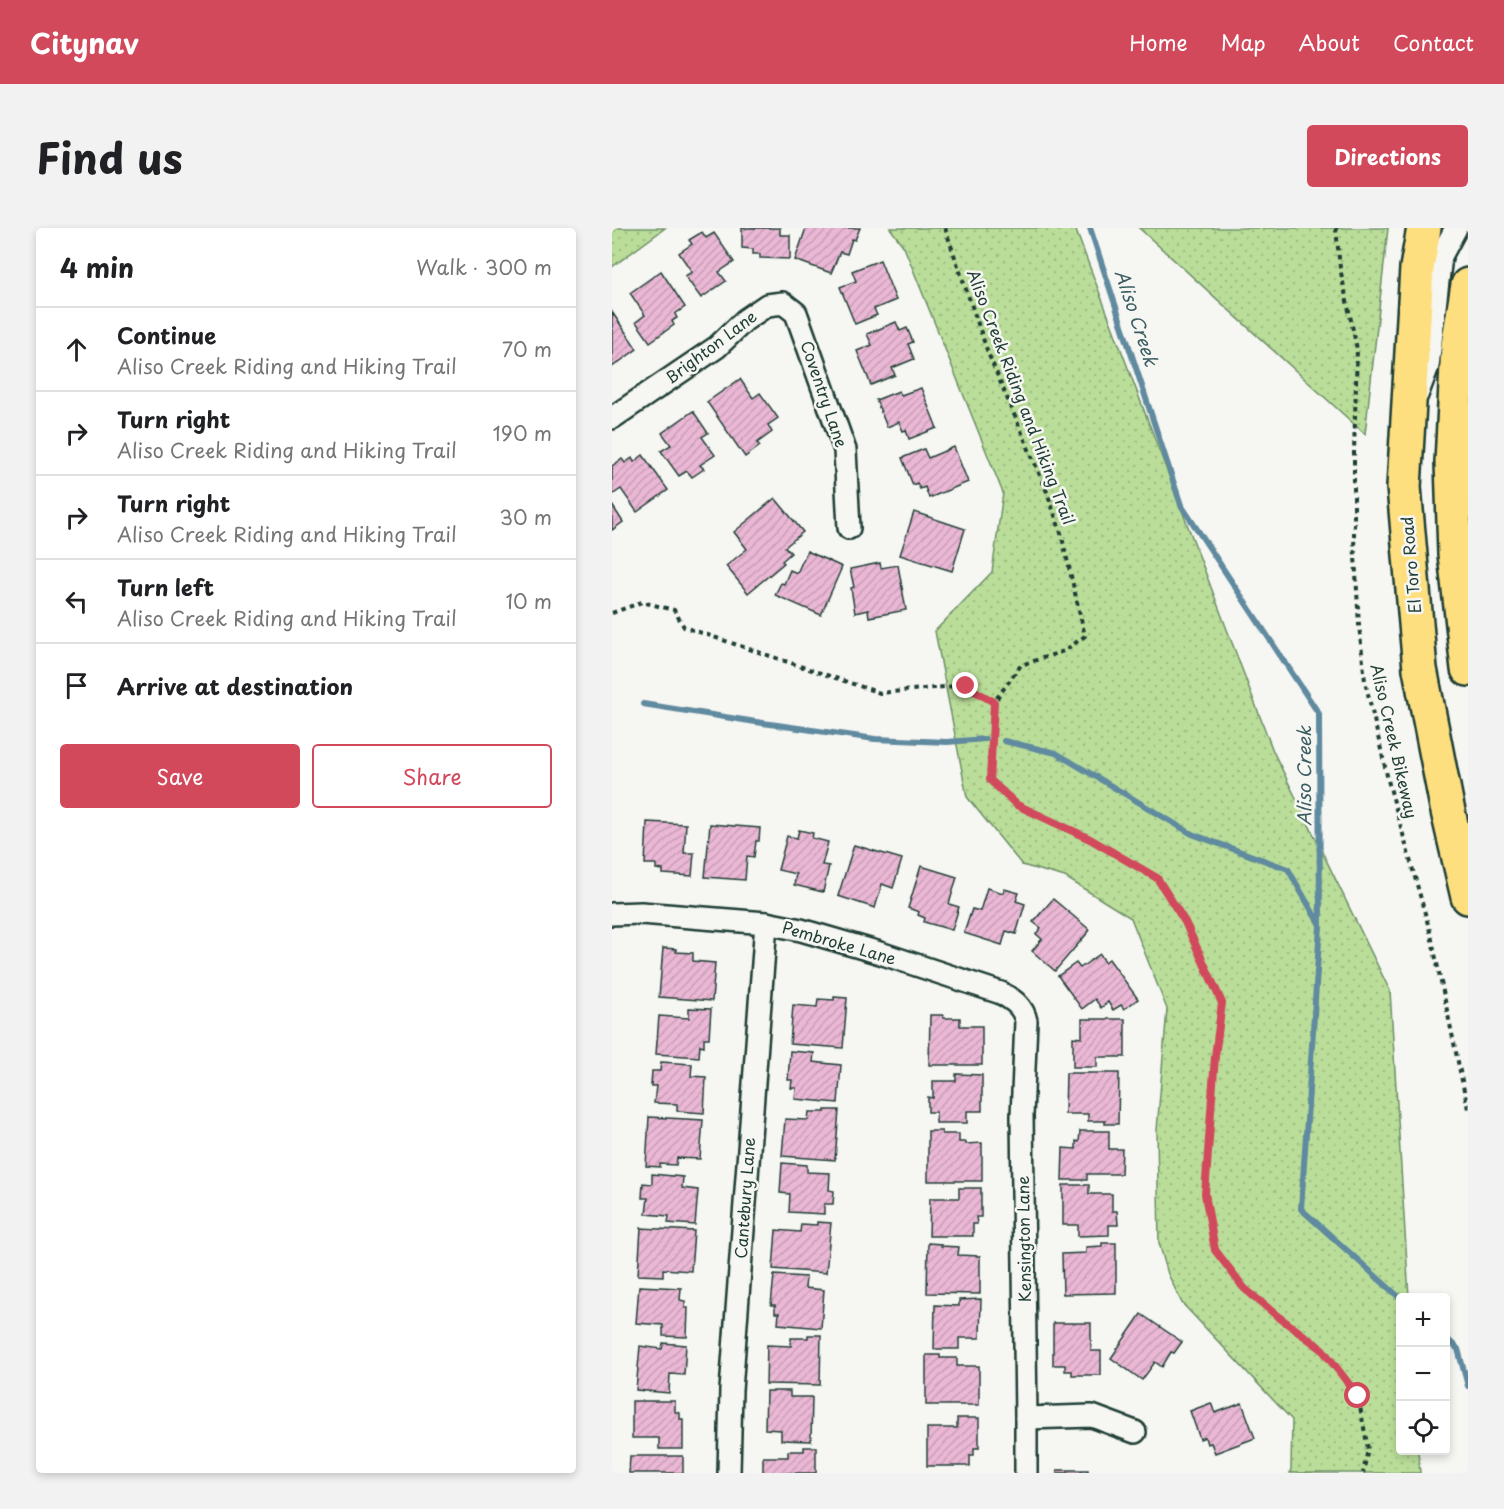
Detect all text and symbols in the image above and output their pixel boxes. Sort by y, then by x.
text: Citynav [30,21,139,64]
text: Home [1129,26,1188,58]
text: Map [1221,26,1266,58]
text: About [1299,26,1360,58]
text: Contact [1393,26,1474,58]
text: Find us [36,125,183,188]
button: Directions [1307,125,1468,187]
text: 4 min [60,248,134,287]
text: Walk · 300 m [416,252,552,282]
street label: Aliso Creek Riding and Hiking Trail [962,265,1082,528]
water label: Aliso Creek [1109,266,1166,370]
street label: Brighton Lane [660,304,761,389]
text: Continue [117,318,216,351]
icon: ahead [60,333,93,366]
text: 70 m [502,334,552,364]
street label: Coventry Lane [795,337,854,450]
text: Aliso Creek Riding and Hiking Trail [117,351,457,381]
text: Turn right [117,402,230,435]
icon: right [60,417,93,450]
text: 190 m [493,418,552,448]
text: Aliso Creek Riding and Hiking Trail [117,435,457,465]
text: Turn right [117,486,230,519]
icon: right [60,501,93,534]
text: 30 m [499,502,552,532]
street label: El Toro Road [1394,516,1426,615]
text: Aliso Creek Riding and Hiking Trail [117,519,457,549]
text: Turn left [117,570,214,603]
icon: left [60,585,93,618]
text: 10 m [505,586,552,616]
text: Aliso Creek Riding and Hiking Trail [117,603,457,633]
street label: Aliso Creek Bikeway [1366,661,1424,820]
icon: arrive [60,669,93,702]
text: Arrive at destination [117,669,353,702]
route end [952,672,978,698]
water label: Aliso Creek [1290,725,1317,826]
button: Save [60,744,300,808]
button: Share [312,744,552,808]
street label: Pembroke Lane [779,914,899,970]
street label: Cantebury Lane [728,1136,760,1259]
street label: Kensington Lane [1010,1176,1036,1302]
map controls [1396,1293,1450,1455]
button: + [1396,1293,1450,1347]
button: − [1396,1347,1450,1401]
route start [1344,1382,1370,1408]
button: locate [1396,1401,1450,1455]

